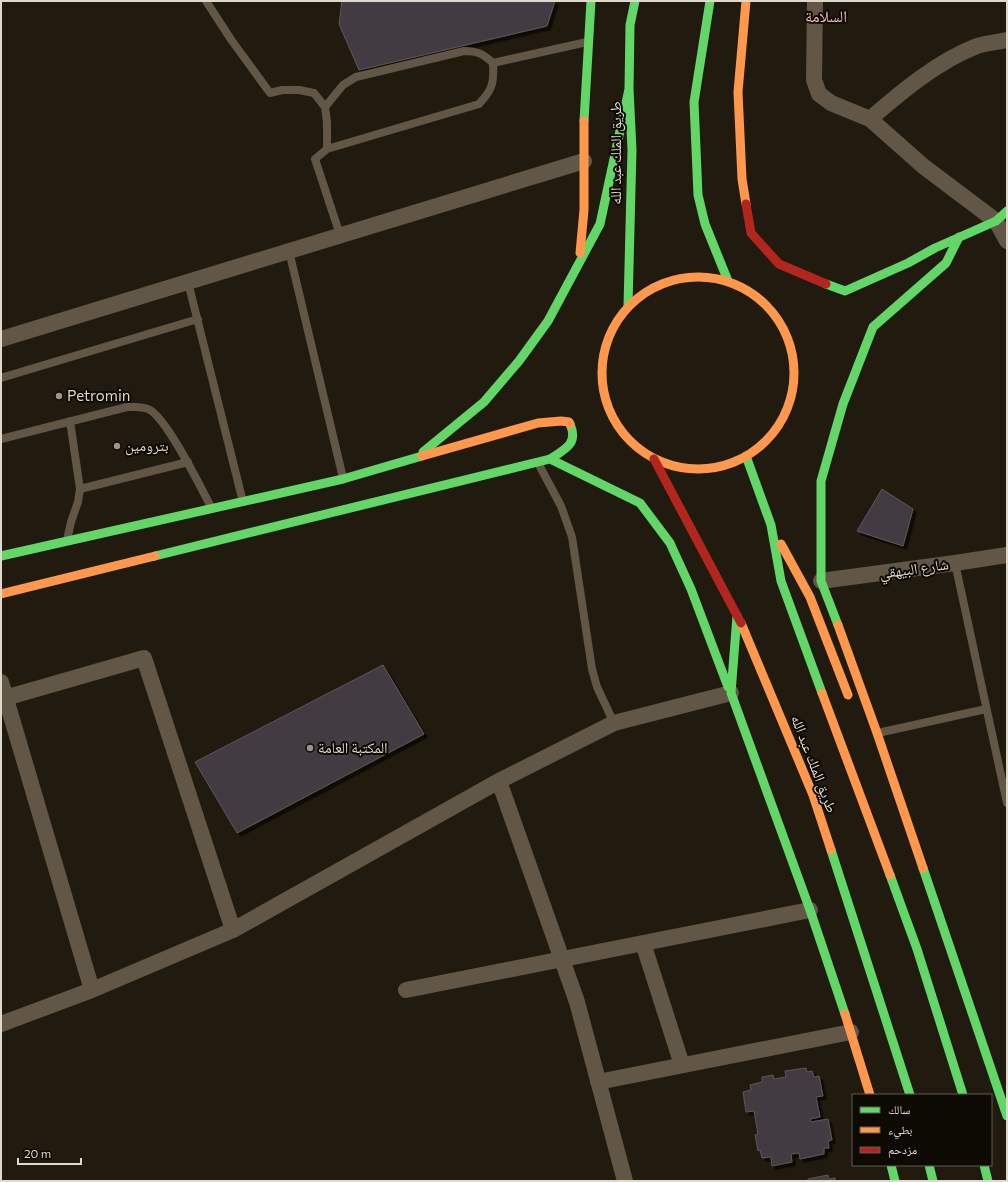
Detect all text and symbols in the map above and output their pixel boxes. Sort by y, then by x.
district label: السلامة [805,6,847,25]
street label: طريق الملك عبد الله [606,101,626,205]
place label: Petromin [67,386,130,404]
marker: Petromin [54,391,64,401]
place label: بترومين [125,436,169,456]
marker: بترومين [112,441,122,451]
street label: شارع البيهقي [878,554,950,586]
street label: طريق الملك عبد الله [786,712,842,816]
place label: المكتبة العامة [318,738,388,756]
marker: المكتبة العامة [305,743,315,753]
legend [852,1094,992,1166]
text: سالك [888,1102,910,1116]
text: بطيء [888,1122,912,1140]
scale bar [18,1140,81,1166]
text: مزدحم [888,1142,917,1158]
text: 20 m [24,1146,51,1160]

